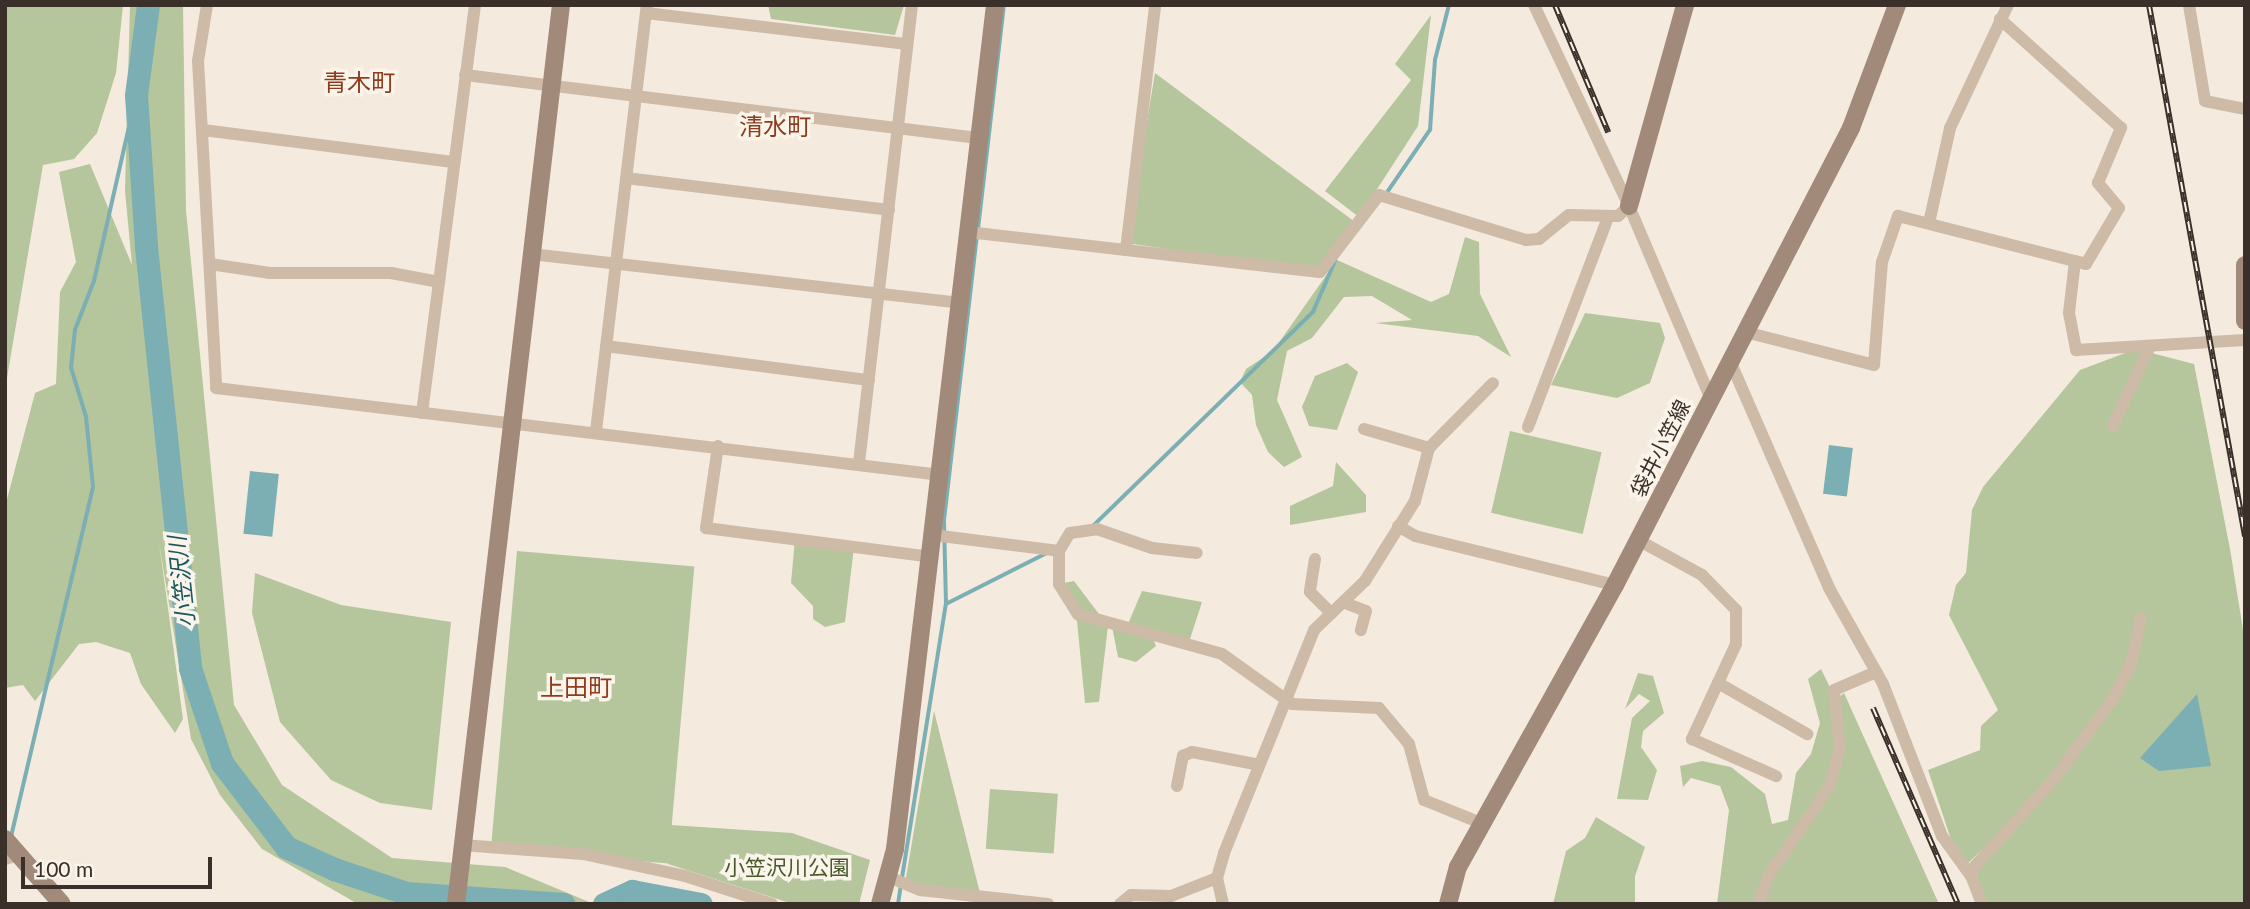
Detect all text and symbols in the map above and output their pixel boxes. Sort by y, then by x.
district label: 青木町 [323,68,395,96]
district label: 清水町 [739,112,811,140]
street label: 袋井小笠線 [1625,396,1695,500]
water label: 小笠沢川 [162,535,200,629]
district label: 上田町 [540,673,612,701]
scale bar [24,842,215,886]
park label: 小笠沢川公園 [724,854,850,880]
text: 100 m [34,856,93,881]

